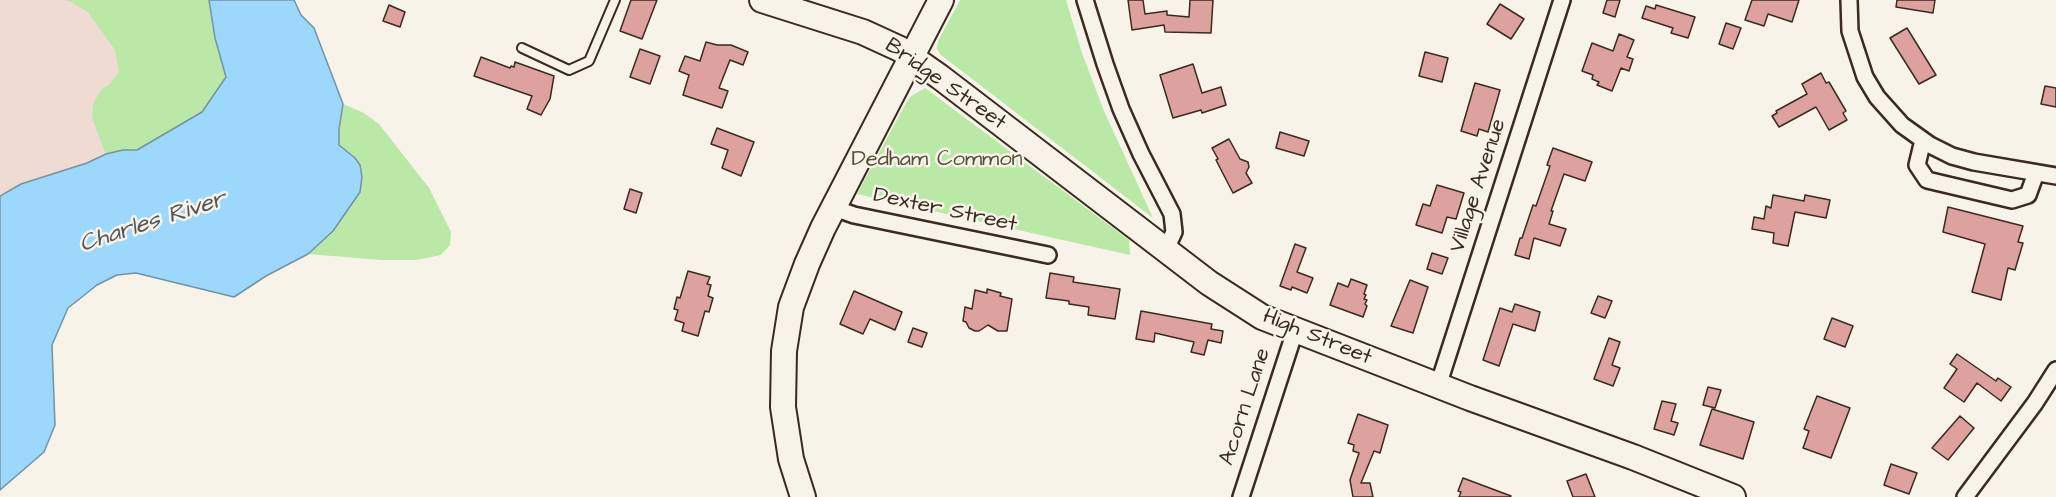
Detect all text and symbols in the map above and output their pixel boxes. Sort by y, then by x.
street label: Bridge Street [879,33,1011,137]
street label: Village Avenue [1445,116,1513,256]
park label: Dedham Common [851,147,1023,173]
street label: Dexter Street [871,183,1019,239]
water label: Charles River [76,186,230,260]
street label: High Street [1258,304,1376,372]
street label: Acorn Lane [1215,345,1277,469]

